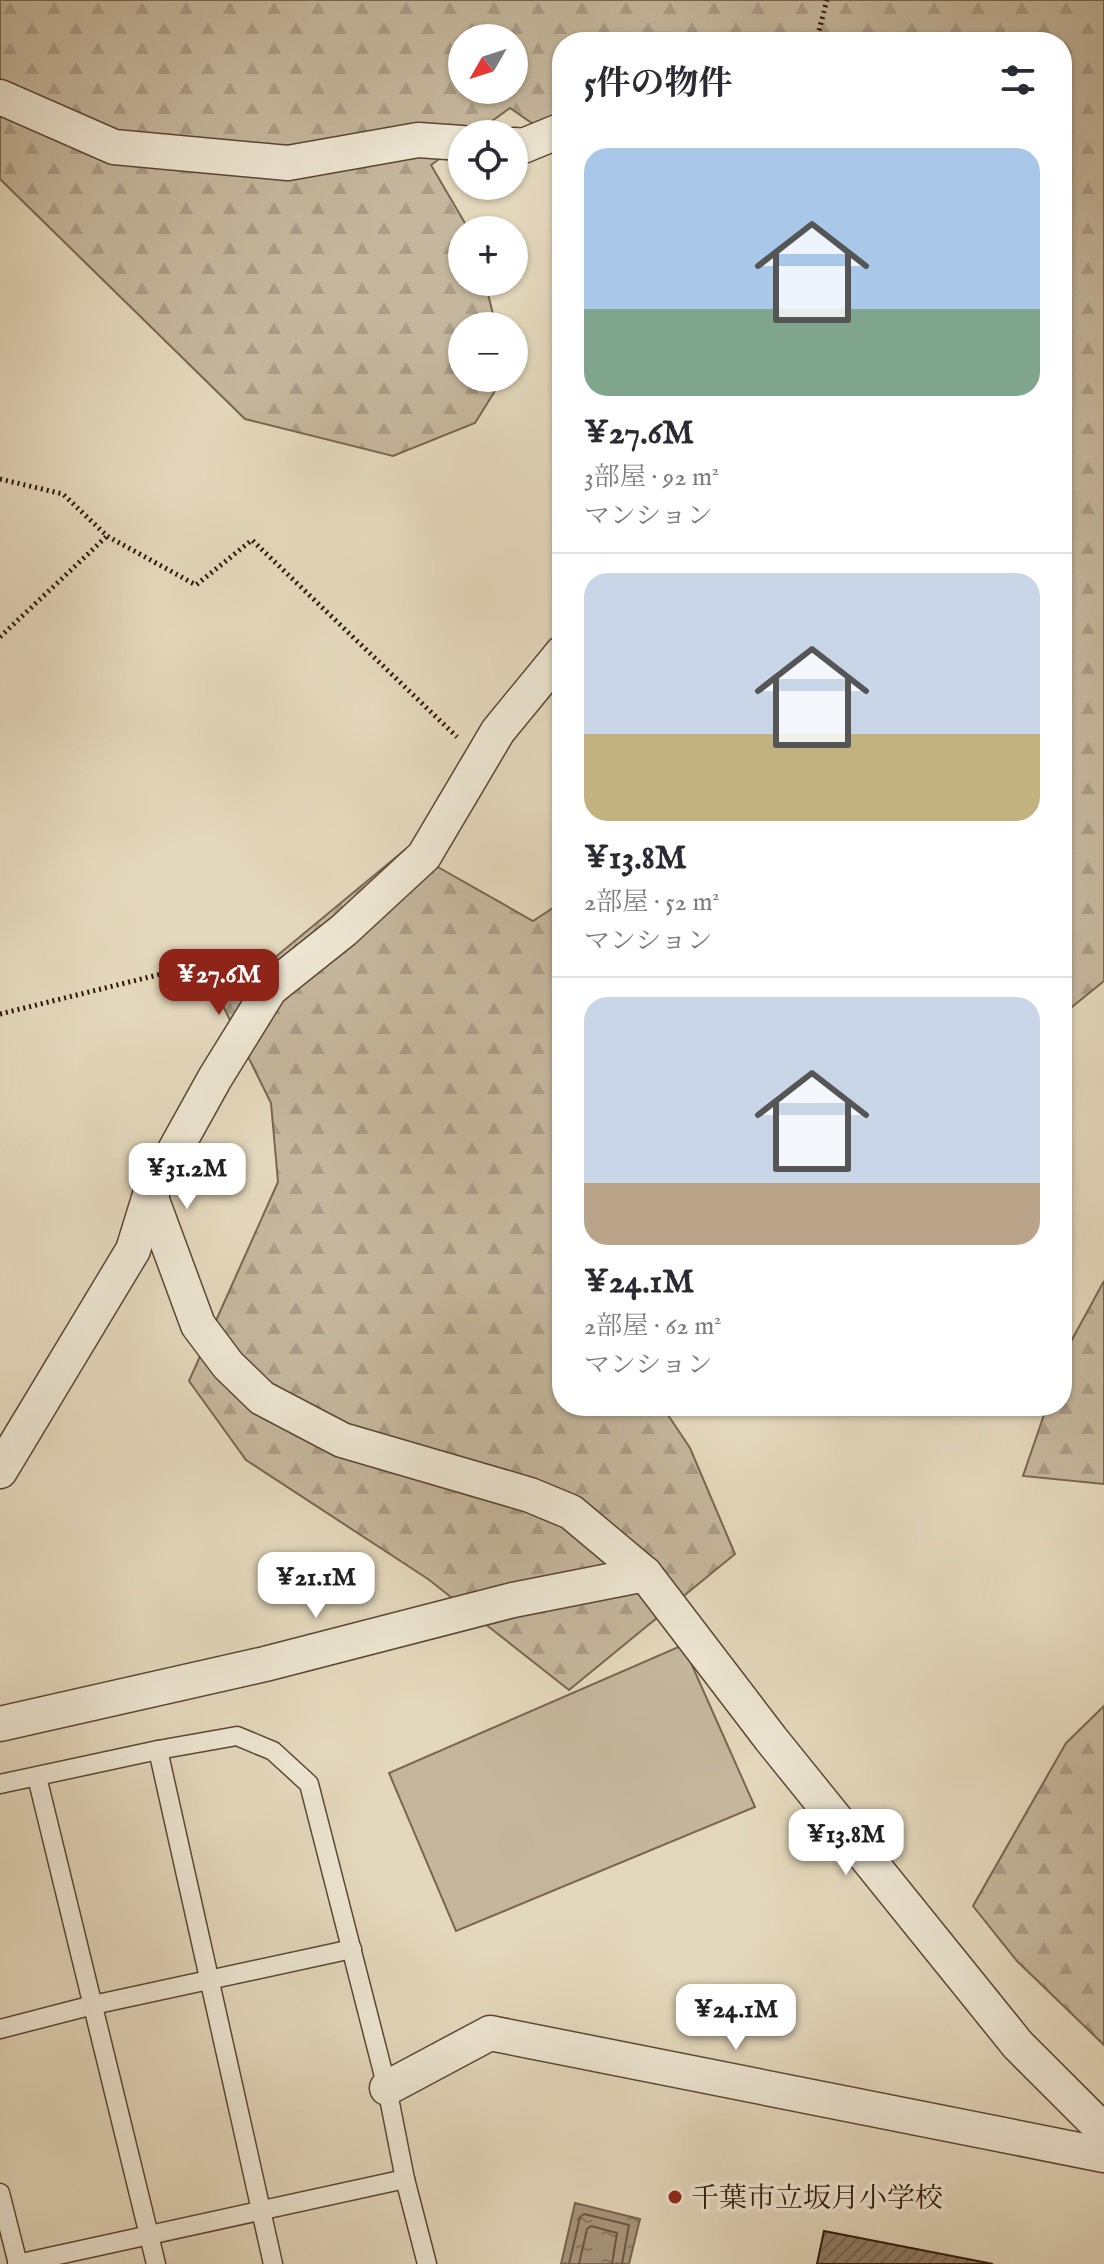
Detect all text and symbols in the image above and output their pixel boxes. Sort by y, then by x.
north arrow [448,24,528,104]
map controls [448,24,528,392]
icon: filters [996,58,1040,102]
text: 5件の物件 [584,63,732,106]
button: locate [448,120,528,200]
icon: home [740,200,884,344]
button: + [448,216,528,296]
button: − [448,312,528,392]
text: ¥27.6M [584,412,694,455]
text: 3部屋 · 92 m² [584,461,719,494]
text: マンション [584,500,713,533]
icon: home [740,625,884,769]
text: ¥13.8M [584,837,687,880]
text: 2部屋 · 52 m² [584,886,720,919]
text: マンション [584,925,713,958]
pin: ¥27.6M [154,949,284,1017]
text: ¥27.6M [177,958,261,991]
icon: home [740,1049,884,1193]
pin: ¥31.2M [122,1143,252,1211]
text: ¥31.2M [147,1152,227,1185]
text: ¥24.1M [584,1261,694,1304]
text: 2部屋 · 62 m² [584,1310,721,1343]
text: マンション [584,1349,713,1382]
pin: ¥21.1M [251,1552,381,1620]
text: ¥21.1M [276,1561,356,1594]
pin: ¥13.8M [781,1809,911,1877]
text: ¥13.8M [807,1818,885,1851]
pin: ¥24.1M [671,1984,801,2052]
text: ¥24.1M [694,1993,778,2026]
place label: 千葉市立坂月小学校 [691,2182,943,2217]
marker: 千葉市立坂月小学校 [666,2188,684,2206]

